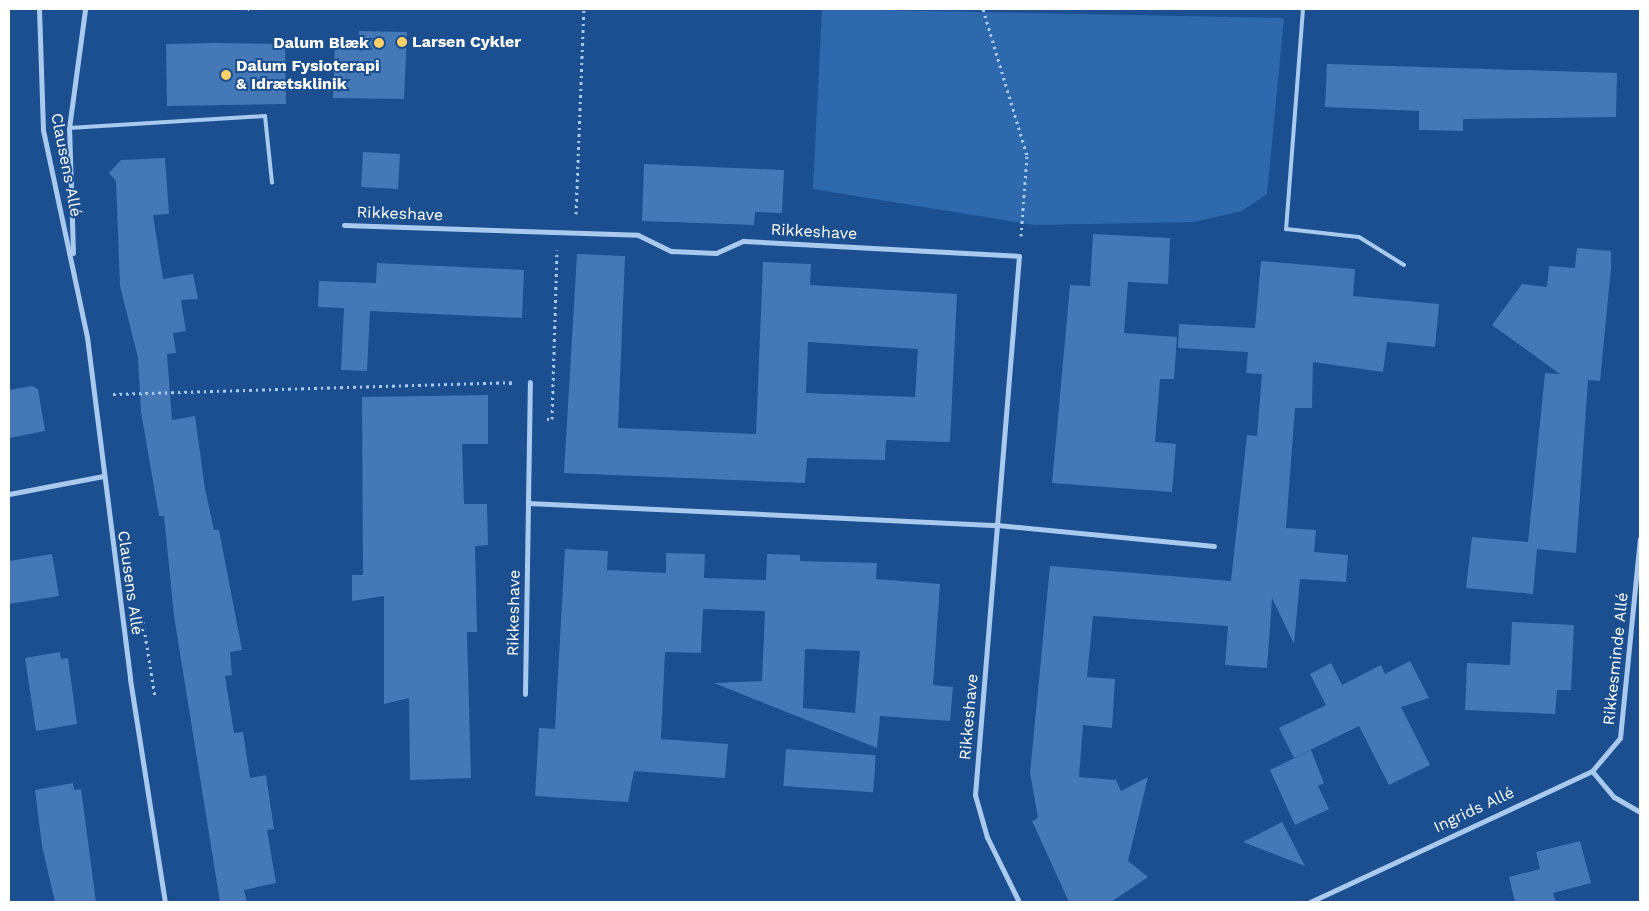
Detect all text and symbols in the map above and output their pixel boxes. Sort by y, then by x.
place label: Larsen Cykler [412,32,521,52]
place label: Dalum Blæk [273,33,369,53]
marker: Larsen Cykler [396,36,408,48]
marker: Dalum Blæk [373,37,385,49]
place label: Dalum Fysioterapi & Idrætsklinik [236,56,380,94]
marker: Dalum Fysioterapi & Idrætsklinik [220,69,232,81]
street label: Clausens Allé [46,111,86,219]
street label: Rikkeshave [356,203,444,225]
street label: Rikkeshave [770,220,858,244]
street label: Clausens Allé [113,529,147,637]
street label: Rikkeshave [504,570,524,656]
street label: Rikkesminde Allé [1599,591,1633,727]
street label: Rikkeshave [956,673,982,761]
street label: Ingrids Allé [1430,783,1518,837]

